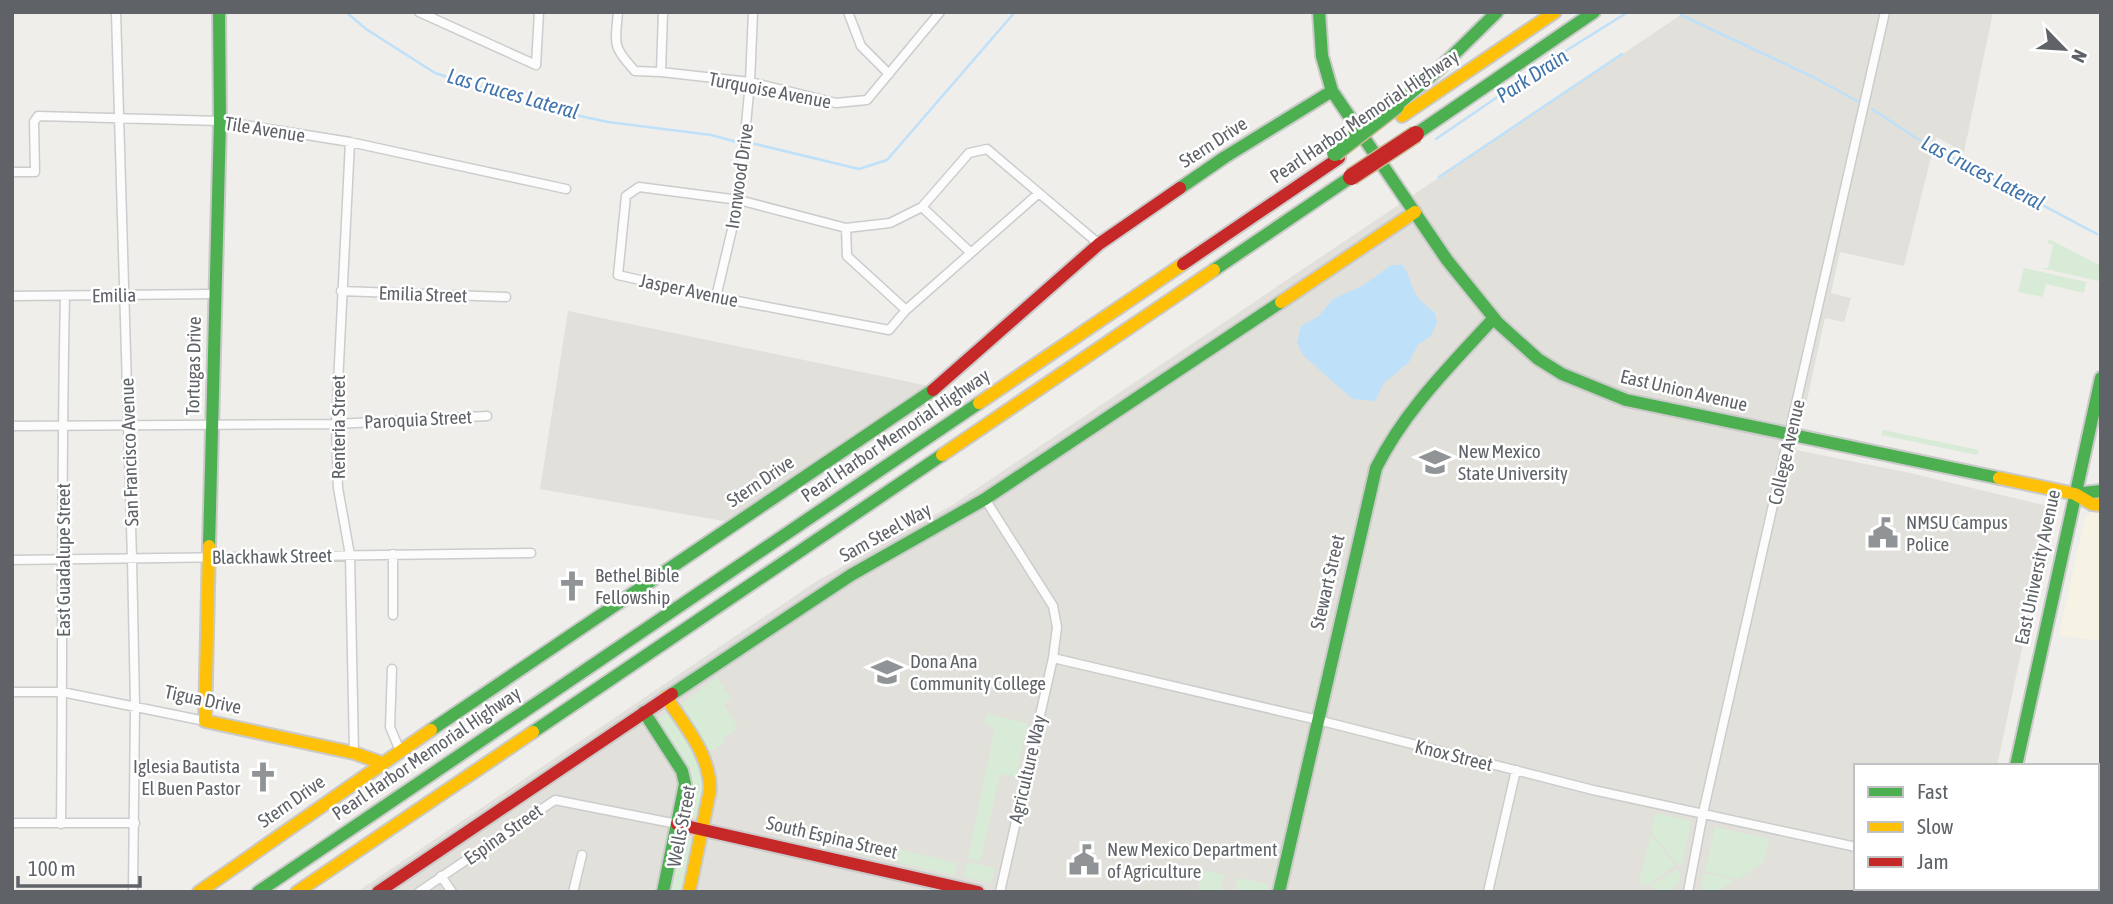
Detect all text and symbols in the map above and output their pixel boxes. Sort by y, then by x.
north arrow [2029,14,2099,84]
water label: Park Drain [1491,43,1572,107]
street label: Pearl Harbor Memorial Highway [1266,45,1463,187]
text: N [2067,46,2092,66]
water label: Las Cruces Lateral [445,63,582,123]
street label: Turquoise Avenue [707,67,833,113]
street label: Tile Avenue [223,112,307,146]
street label: Stern Drive [1175,112,1251,172]
street label: Ironwood Drive [721,122,757,230]
water label: Las Cruces Lateral [1918,130,2049,215]
street label: Jasper Avenue [638,269,740,311]
street label: Emilia Street [378,281,468,307]
street label: Emilia [92,284,136,306]
street label: Tortugas Drive [181,316,205,416]
street label: Pearl Harbor Memorial Highway [797,364,994,506]
street label: East Union Avenue [1618,365,1750,415]
street label: Renteria Street [327,375,349,479]
street label: San Francisco Avenue [115,377,143,527]
street label: College Avenue [1763,397,1809,507]
street label: Paroquia Street [364,405,472,433]
place label: New Mexico State University [1458,440,1568,484]
school or university icon: New Mexico State University [1418,445,1452,479]
street label: Stern Drive [722,451,798,511]
street label: East Guadalupe Street [52,483,74,637]
street label: East University Avenue [2010,487,2064,647]
street label: Sam Steel Way [835,498,935,566]
place label: NMSU Campus Police [1906,511,2008,555]
public building icon: NMSU Campus Police [1866,516,1900,550]
street label: Stewart Street [1305,532,1349,632]
street label: Blackhawk Street [212,544,332,568]
place label: Bethel Bible Fellowship [595,564,679,608]
church icon: Bethel Bible Fellowship [555,569,589,603]
place label: Dona Ana Community College [910,650,1046,694]
school or university icon: Dona Ana Community College [870,655,904,689]
street label: Tigua Drive [163,680,243,718]
street label: Pearl Harbor Memorial Highway [328,682,525,824]
street label: Agriculture Way [1004,713,1050,825]
street label: Knox Street [1413,735,1495,775]
place label: Iglesia Bautista El Buen Pastor [133,755,240,799]
church icon: Iglesia Bautista El Buen Pastor [246,760,280,794]
legend [1854,764,2099,890]
street label: Stern Drive [253,770,329,832]
text: Fast [1917,779,1948,803]
street label: Wells Street [662,783,700,869]
street label: Espina Street [460,799,546,869]
street label: South Espina Street [764,811,900,863]
text: Slow [1917,814,1954,838]
place label: New Mexico Department of Agriculture [1107,838,1277,882]
public building icon: New Mexico Department of Agriculture [1067,843,1101,877]
scale bar [18,844,140,888]
text: Jam [1917,849,1949,873]
text: 100 m [28,856,76,880]

